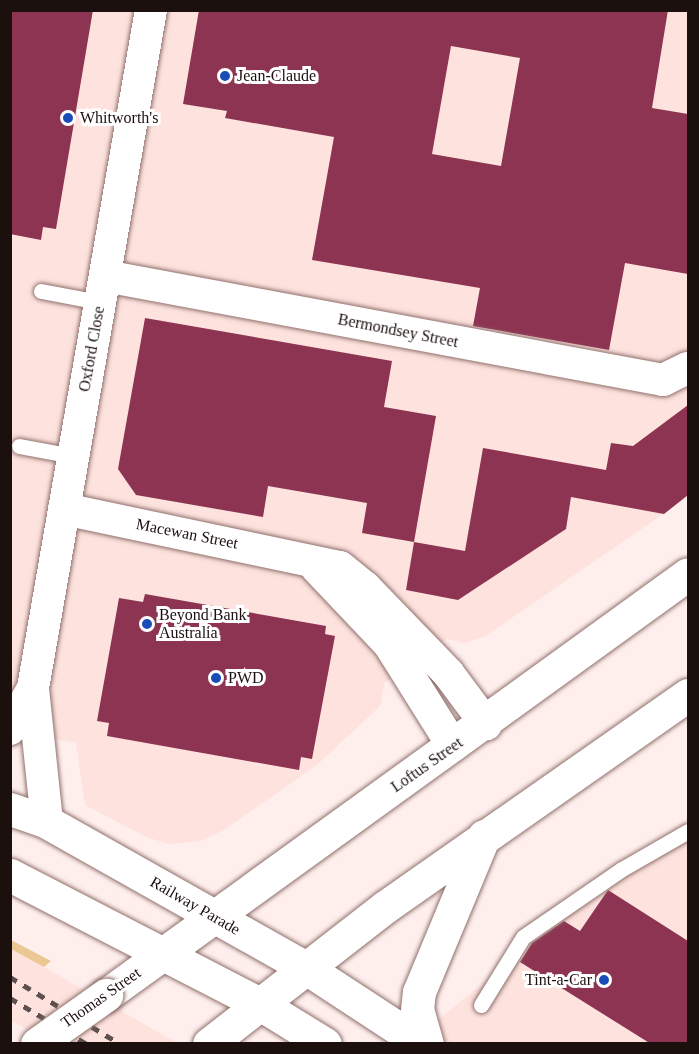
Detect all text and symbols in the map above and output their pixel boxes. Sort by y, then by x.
place label: Jean-Claude [237,66,316,86]
marker: Jean-Claude [218,69,232,83]
place label: Whitworth's [80,108,158,128]
marker: Whitworth's [61,111,75,125]
street label: Oxford Close [75,305,109,393]
street label: Bermondsey Street [336,310,460,352]
street label: Macewan Street [134,515,240,553]
place label: Beyond Bank Australia [159,605,247,643]
marker: Beyond Bank Australia [140,617,154,631]
place label: PWD [228,668,264,688]
marker: PWD [209,671,223,685]
street label: Loftus Street [387,733,467,797]
street label: Railway Parade [147,872,243,940]
street label: Thomas Street [57,964,145,1032]
place label: Tint-a-Car [525,970,592,990]
marker: Tint-a-Car [597,973,611,987]

